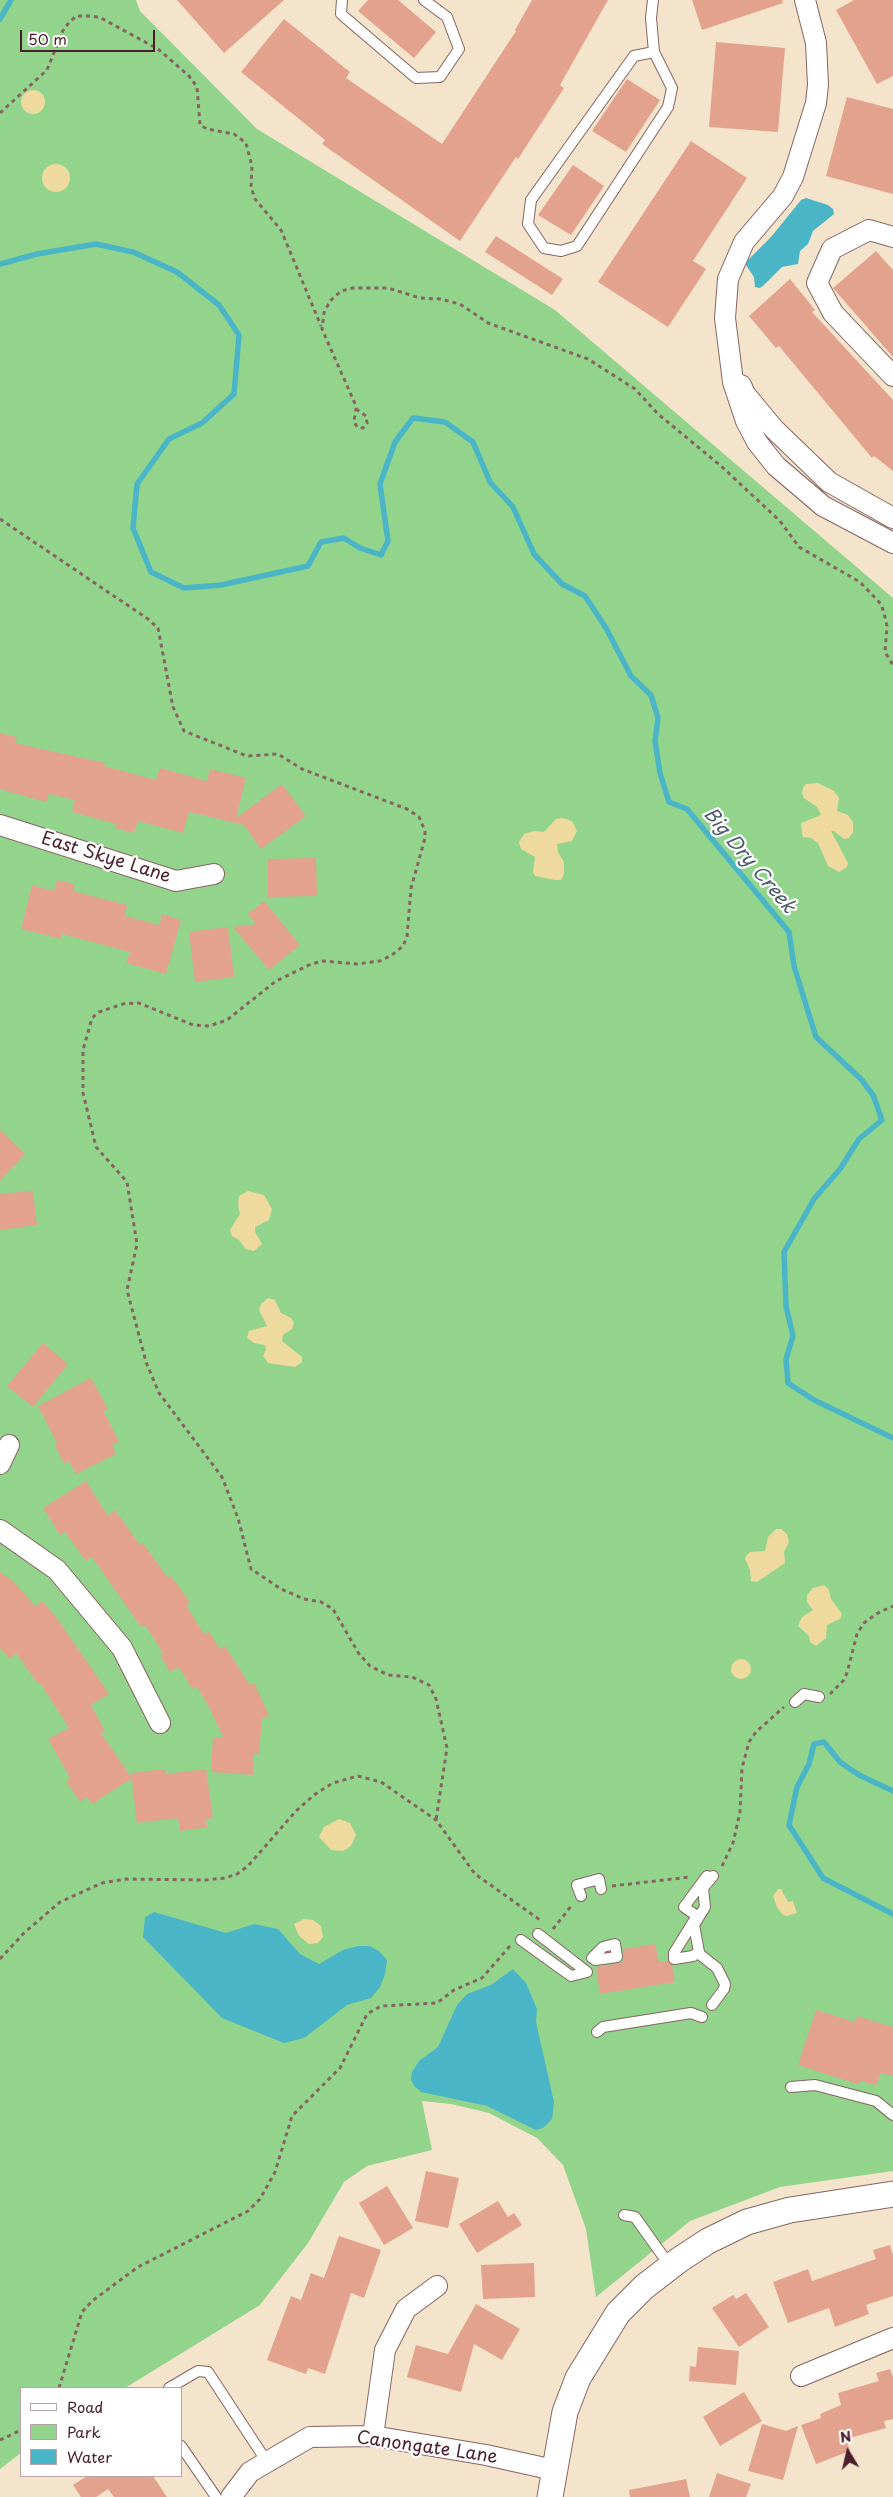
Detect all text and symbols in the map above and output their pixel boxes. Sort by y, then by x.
scale bar [22,20,158,52]
text: 50 m [28,27,67,50]
water label: Big Dry Creek [698,804,800,918]
street label: East Skye Lane [39,828,173,888]
legend [20,2387,182,2477]
text: Road [67,2395,103,2418]
text: Park [67,2420,101,2443]
text: N [838,2425,853,2448]
street label: Canongate Lane [355,2427,499,2469]
north arrow [823,2427,873,2477]
text: Water [67,2445,112,2468]

